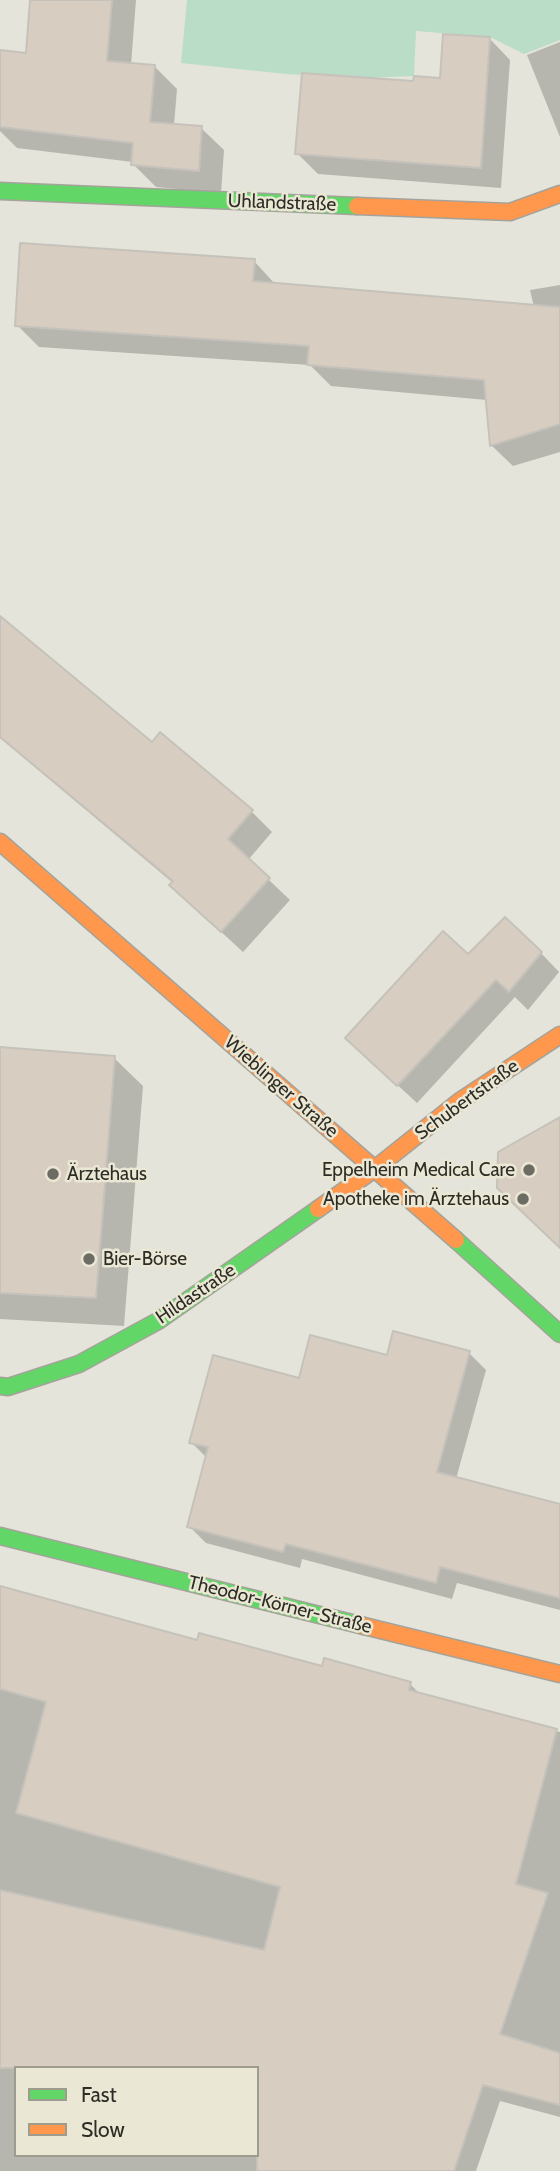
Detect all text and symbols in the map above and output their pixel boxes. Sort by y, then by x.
street label: Uhlandstraße [227,190,337,216]
street label: Wieblinger Straße [219,1031,343,1143]
street label: Schubertstraße [411,1055,523,1145]
place label: Eppelheim Medical Care [322,1159,515,1181]
marker: Eppelheim Medical Care [521,1162,537,1178]
place label: Ärztehaus [67,1163,147,1185]
marker: Ärztehaus [45,1166,61,1182]
place label: Apotheke im Ärztehaus [323,1188,509,1210]
marker: Apotheke im Ärztehaus [515,1191,531,1207]
place label: Bier-Börse [103,1248,187,1270]
marker: Bier-Börse [81,1251,97,1267]
street label: Hildastraße [152,1259,240,1329]
street label: Theodor-Körner-Straße [186,1571,374,1639]
legend [14,2066,259,2157]
text: Fast [81,2082,117,2107]
text: Slow [81,2117,125,2142]

